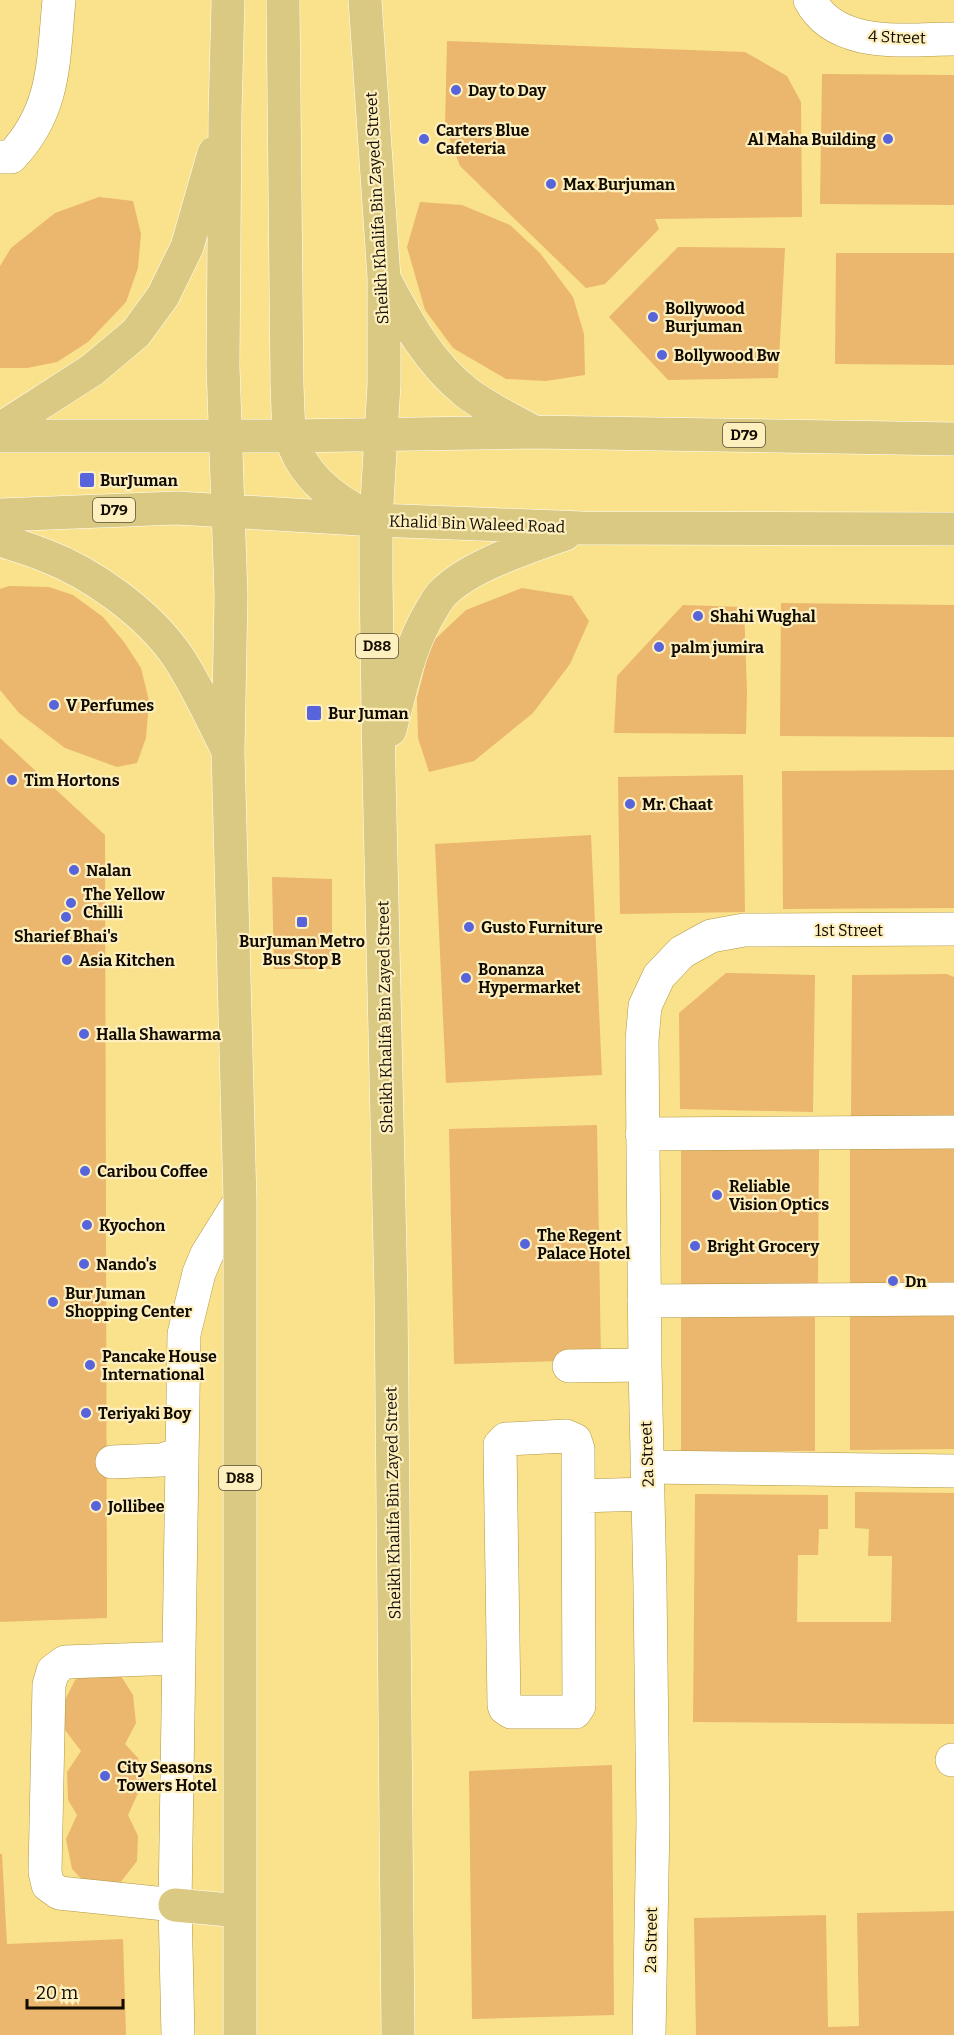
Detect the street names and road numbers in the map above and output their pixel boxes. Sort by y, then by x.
street label: 4 Street [868,26,926,48]
street label: Sheikh Khalifa Bin Zayed Street [361,91,393,325]
road number: D79 [723,423,765,447]
road number: D79 [93,498,135,522]
street label: Khalid Bin Waleed Road [389,511,566,537]
road number: D88 [356,634,398,658]
street label: Sheikh Khalifa Bin Zayed Street [373,900,397,1134]
street label: 1st Street [815,921,883,940]
street label: Sheikh Khalifa Bin Zayed Street [381,1386,405,1620]
street label: 2a Street [636,1421,658,1487]
road number: D88 [219,1466,261,1490]
street label: 2a Street [641,1907,661,1973]

